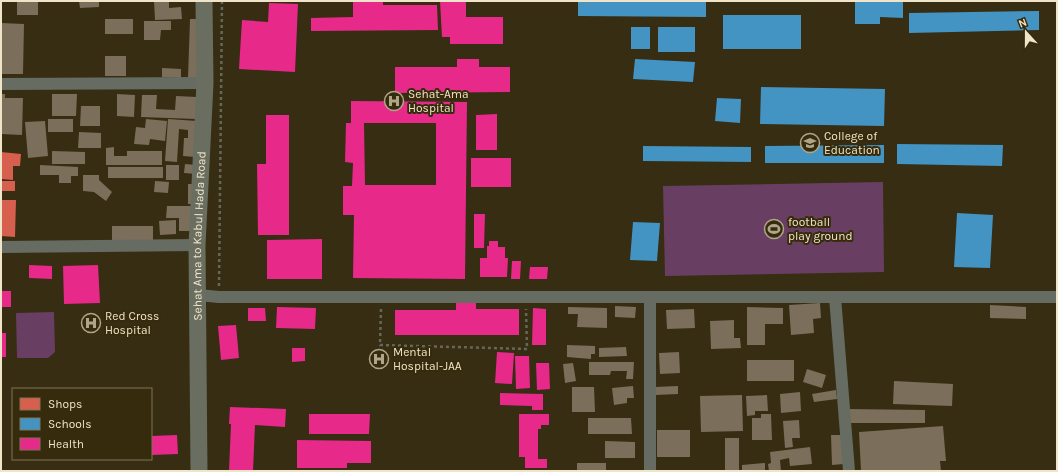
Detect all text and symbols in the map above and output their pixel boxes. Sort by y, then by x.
north arrow [1006,12,1046,52]
text: N [1017,16,1029,31]
place label: Sehat-Ama Hospital [408,87,469,115]
hospital icon: Sehat-Ama Hospital [383,90,405,112]
place label: College of Education [824,129,880,157]
school or university icon: College of Education [799,132,821,154]
street label: Sehat Ama to Kabul Hada Road [190,151,209,321]
place label: football play ground [788,215,853,243]
sports icon: football play ground [763,218,785,240]
place label: Red Cross Hospital [105,309,159,337]
hospital icon: Red Cross Hospital [80,312,102,334]
place label: Mental Hospital-JAA [393,345,462,373]
hospital icon: Mental Hospital-JAA [368,348,390,370]
legend [12,388,152,460]
text: Shops [48,397,82,411]
text: Schools [48,417,91,431]
text: Health [48,437,84,451]

